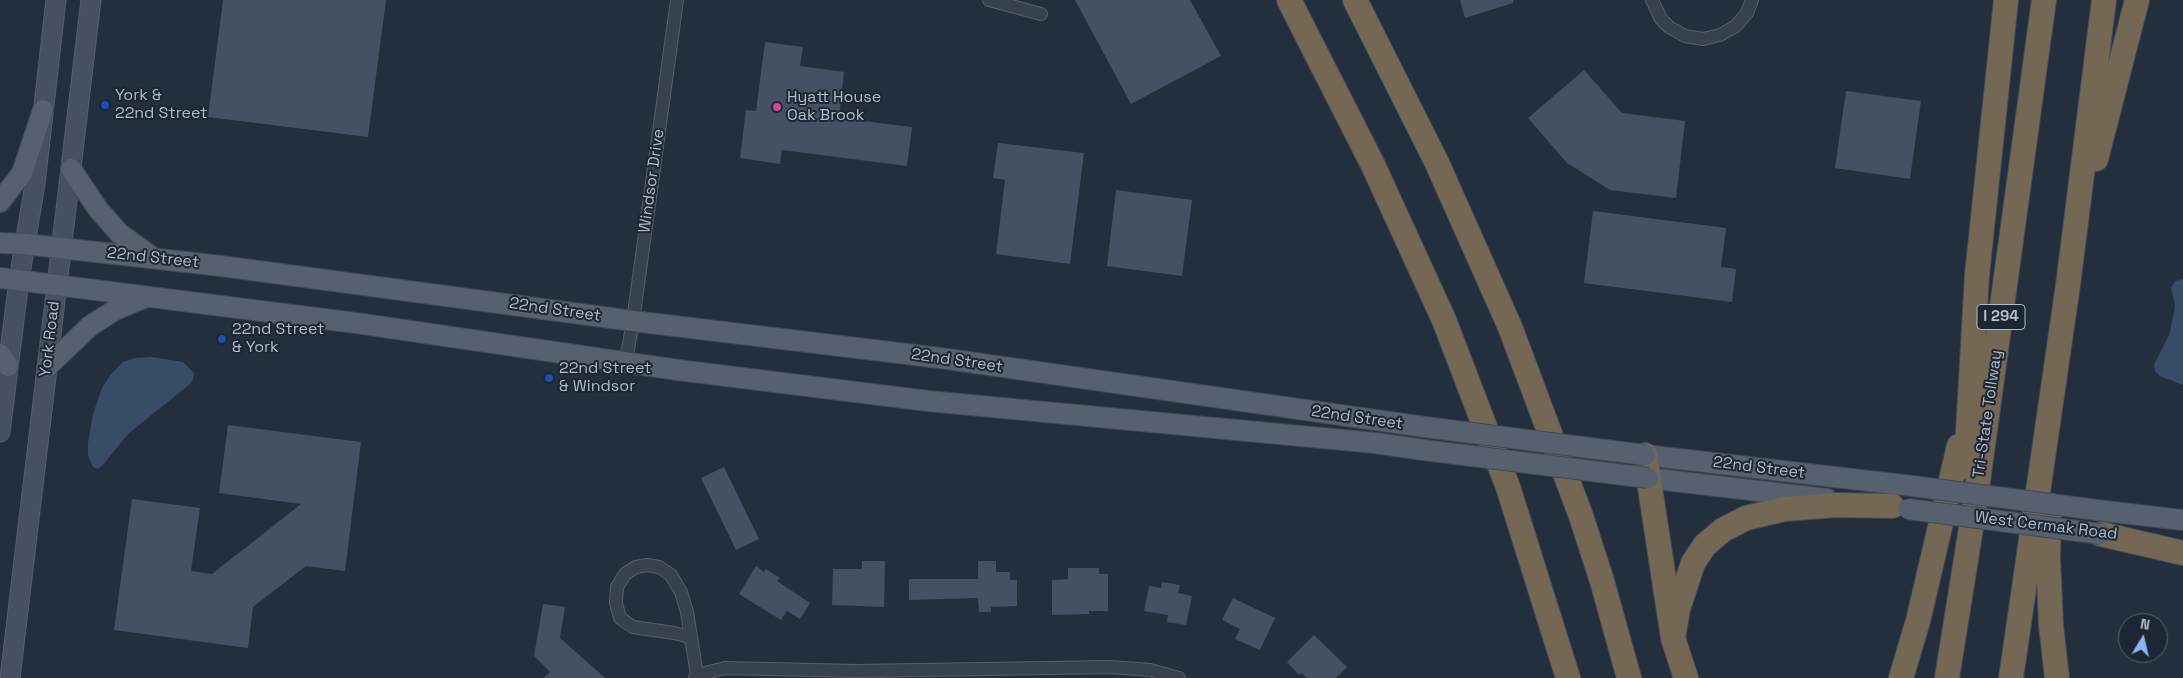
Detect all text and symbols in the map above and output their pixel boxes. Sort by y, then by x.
place label: York & 22nd Street [115,86,207,124]
place label: Hyatt House Oak Brook [787,88,881,126]
marker: York & 22nd Street [99,99,111,111]
marker: Hyatt House Oak Brook [771,101,783,113]
street label: Windsor Drive [635,128,669,234]
street label: 22nd Street [106,244,200,272]
street label: 22nd Street [508,294,602,326]
street label: York Road [36,300,64,378]
road number: I 294 [1977,304,2025,330]
place label: 22nd Street & York [232,320,324,358]
marker: 22nd Street & York [216,333,228,345]
street label: 22nd Street [910,345,1004,377]
street label: Tri-State Tollway [1970,349,2006,479]
place label: 22nd Street & Windsor [559,359,651,397]
marker: 22nd Street & Windsor [543,372,555,384]
street label: 22nd Street [1310,402,1404,434]
street label: 22nd Street [1712,453,1806,483]
street label: West Cermak Road [1974,508,2118,544]
north arrow [2118,613,2168,663]
text: N [2139,615,2151,634]

